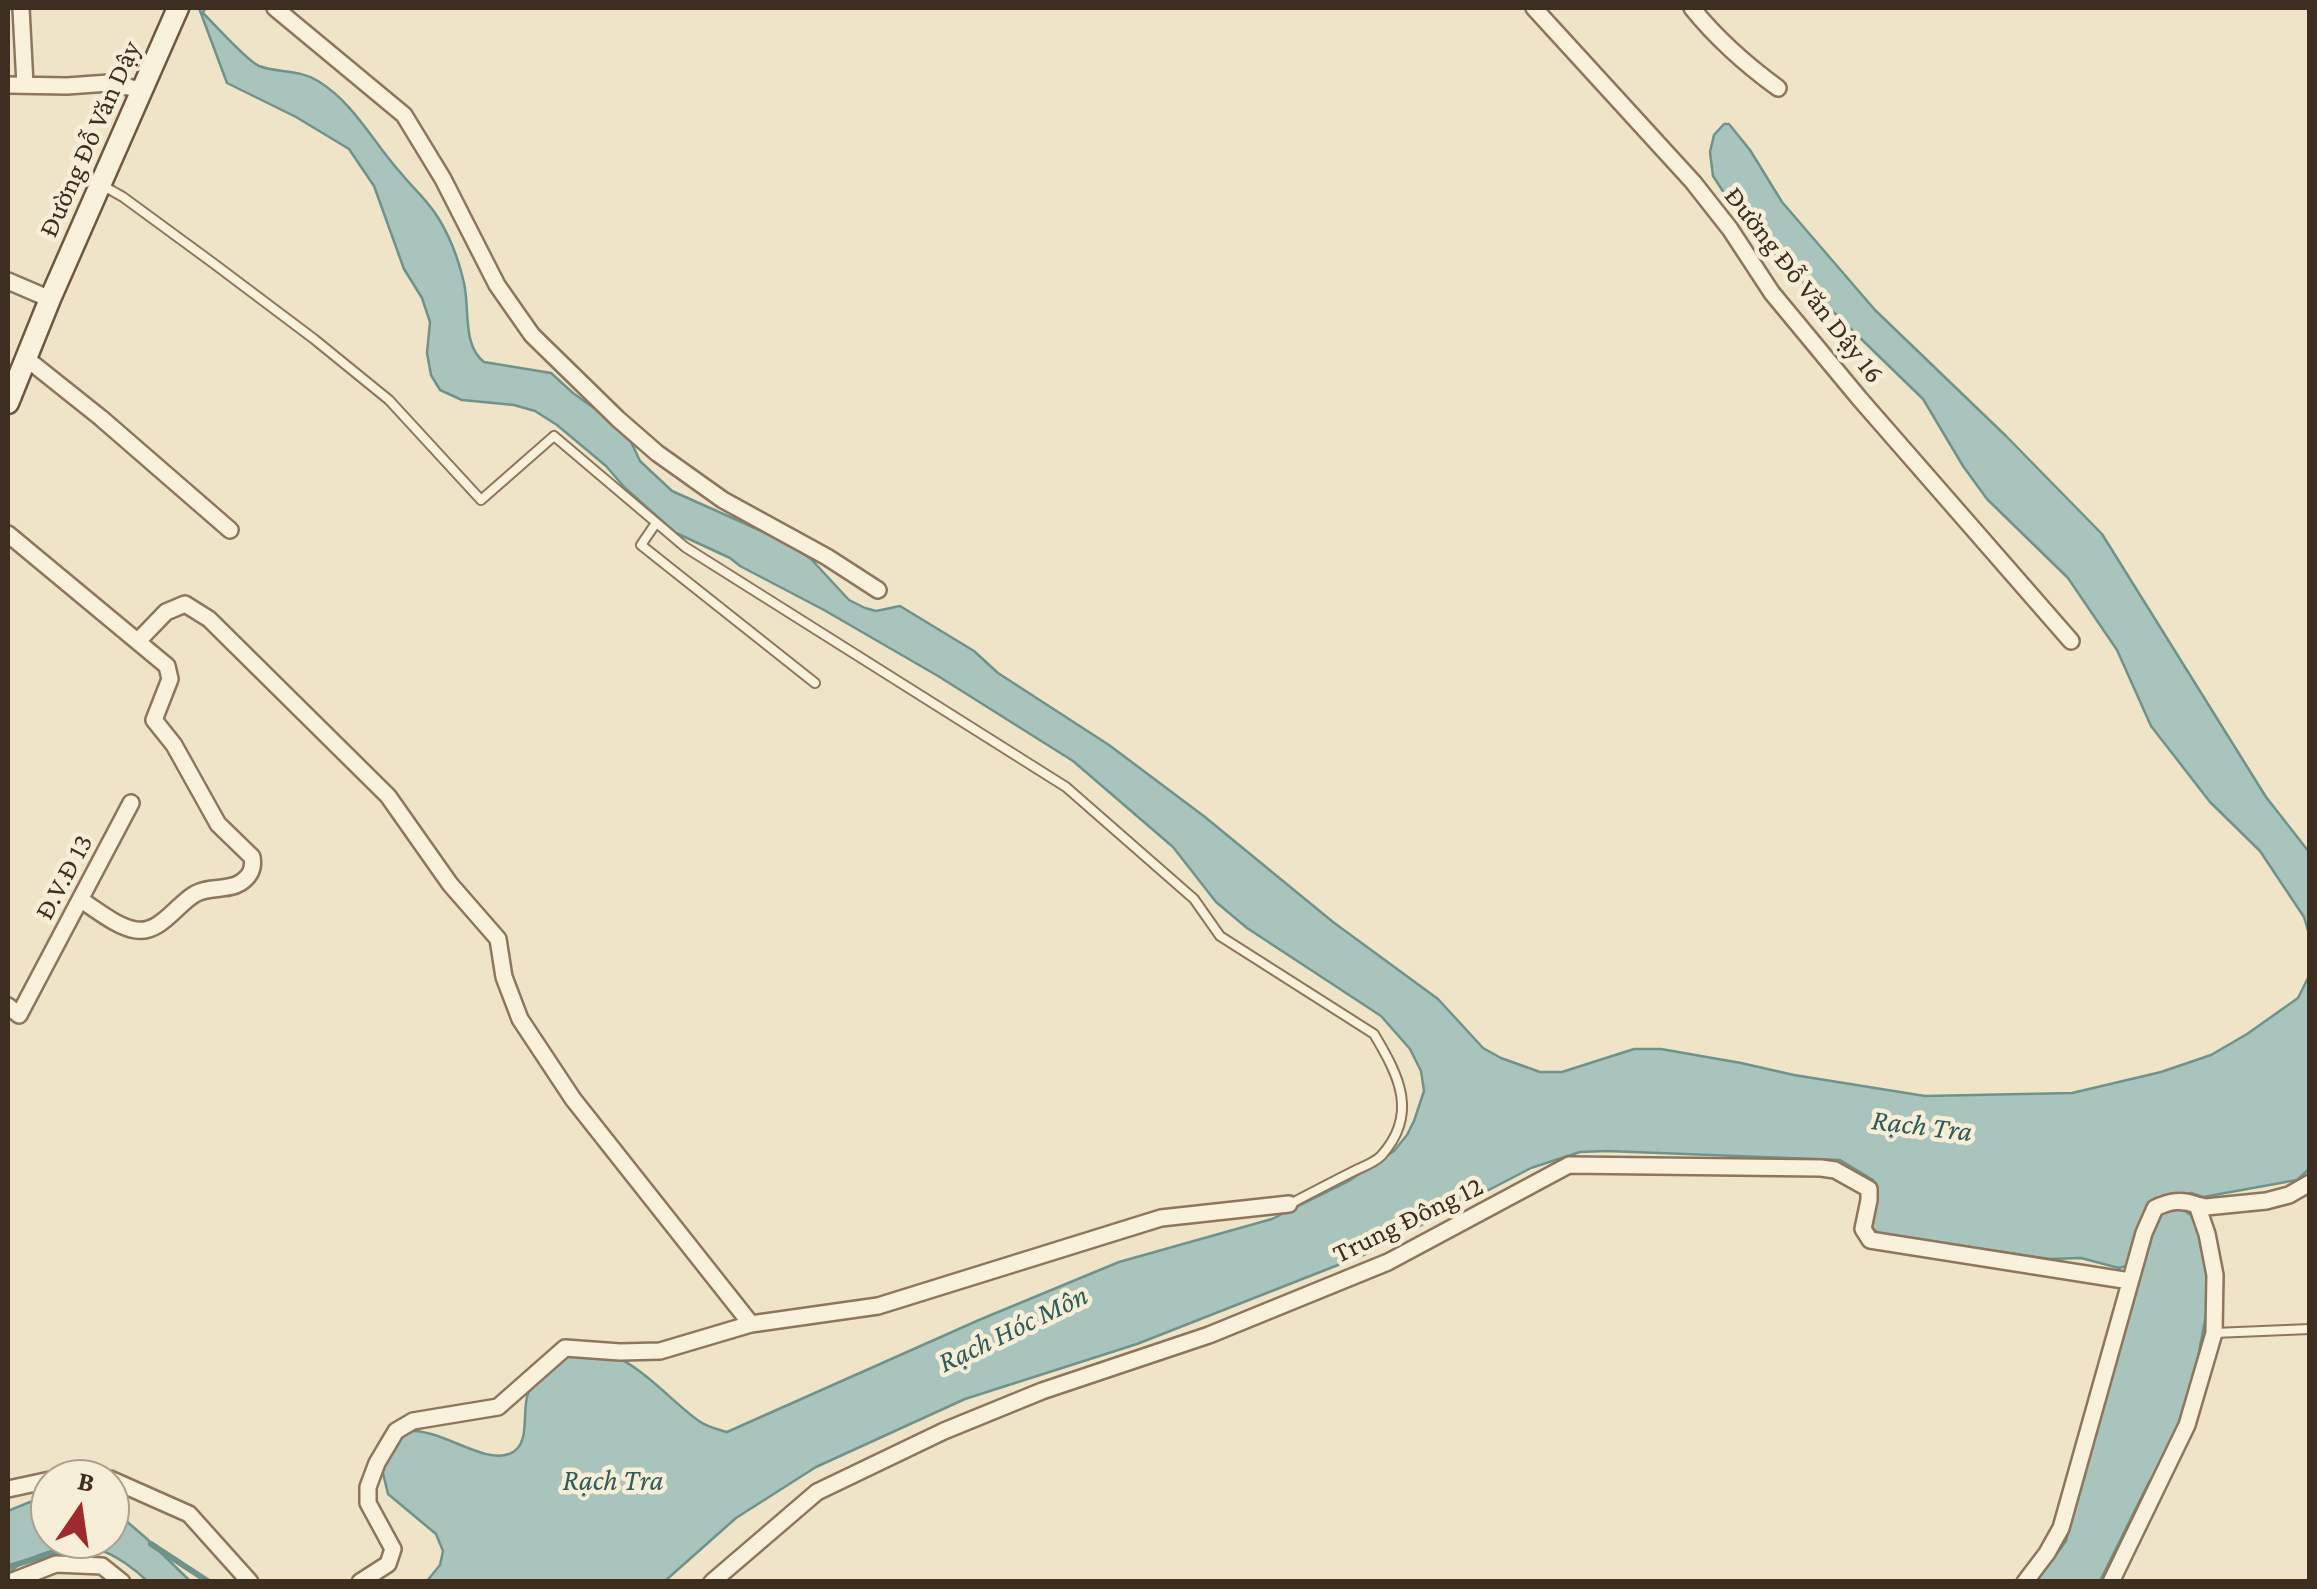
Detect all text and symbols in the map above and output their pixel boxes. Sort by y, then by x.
street label: Đường Đỗ Văn Dậy [32,36,148,242]
street label: Đường Đỗ Văn Dậy 16 [1717,180,1891,390]
street label: Đ.V.Đ 13 [28,829,100,925]
water label: Rạch Tra [1870,1102,1974,1150]
street label: Trung Đông 12 [1327,1169,1489,1271]
water label: Rạch Hóc Môn [932,1277,1094,1381]
north arrow [30,1459,130,1559]
water label: Rạch Tra [562,1463,664,1499]
text: B [75,1464,98,1498]

